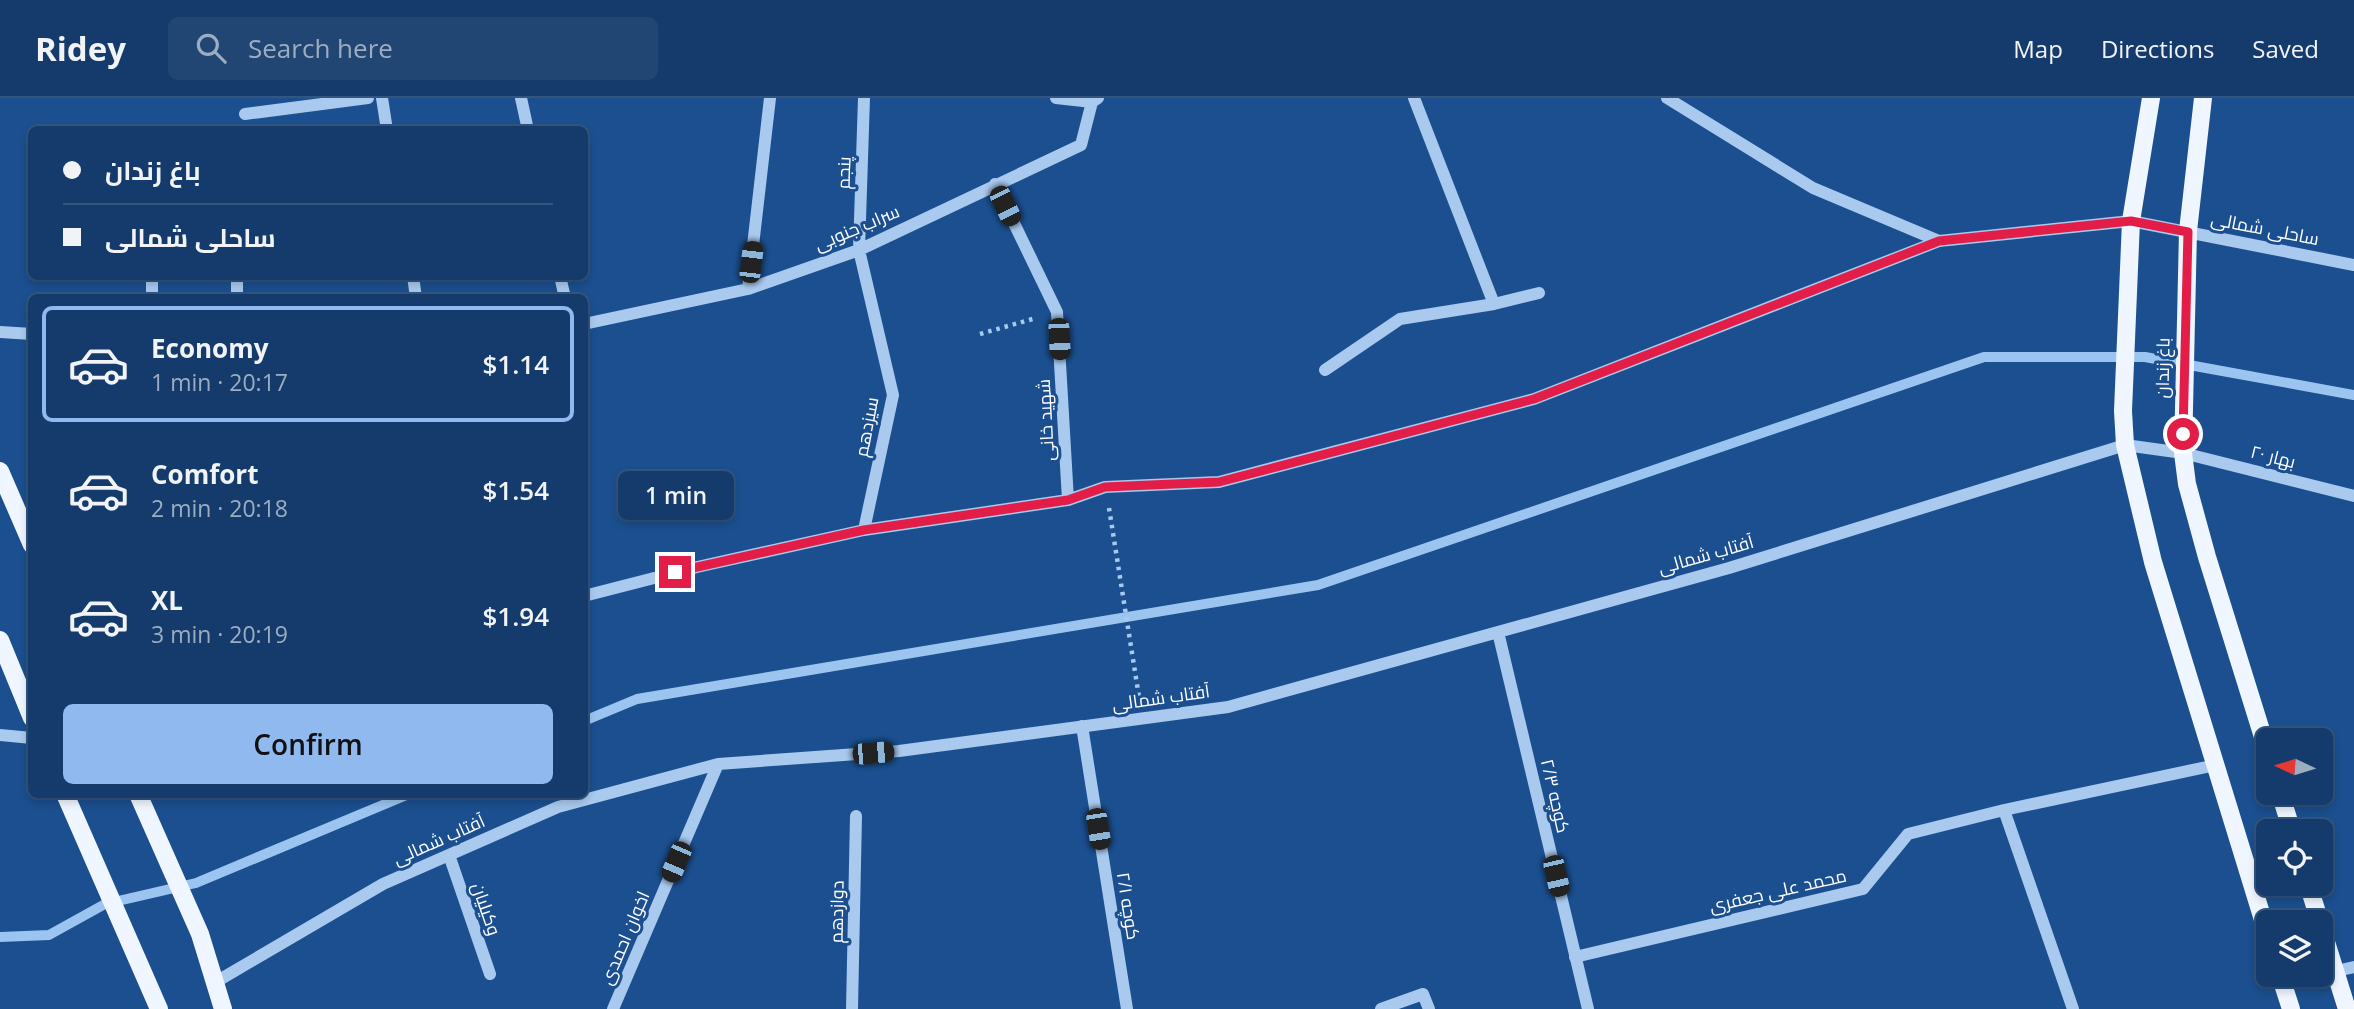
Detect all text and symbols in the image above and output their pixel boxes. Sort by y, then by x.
search box [168,17,658,80]
text: Ridey [35,26,126,71]
icon: search [192,29,230,67]
text: Search here [248,30,393,66]
text: Map [2013,32,2063,65]
text: Directions [2101,32,2214,65]
text: Saved [2252,32,2319,65]
text: باغ زندان [105,152,201,188]
street label: پنجم [830,156,857,190]
car [987,183,1024,229]
street label: سراب جنوبی [810,198,903,256]
street label: ساحلی شمالی [2209,206,2321,250]
text: ساحلی شمالی [105,219,276,255]
car [739,240,764,284]
car [1048,317,1071,361]
text: Economy [151,330,269,366]
icon: car [67,333,130,396]
street label: باغ زندان [2149,337,2176,399]
text: $1.14 [482,346,549,382]
text: 1 min · 20:17 [151,366,288,398]
street label: شهید خانی [1031,378,1059,462]
street label: سیزدهم [848,395,885,459]
route start [2167,418,2199,450]
street label: بهار ۲۰ [2248,439,2298,473]
text: Comfort [151,456,258,492]
icon: car [67,459,130,522]
callout: 1 min [617,470,733,519]
text: $1.54 [482,472,549,508]
text: 1 min [645,479,707,511]
text: 2 min · 20:18 [151,492,288,524]
street label: آفتاب شمالی [1655,529,1757,579]
route end [659,556,691,588]
text: XL [151,582,183,618]
icon: car [67,585,130,648]
text: $1.94 [482,598,549,634]
text: 3 min · 20:19 [151,618,288,650]
street label: آفتاب شمالی [1110,678,1211,716]
button: Confirm [63,704,553,784]
north arrow [2256,728,2333,805]
map controls [2256,728,2333,987]
car [852,741,895,765]
street label: کوچه ۲/۳ [1535,757,1576,835]
car [1085,807,1112,851]
street label: آفتاب شمالی [389,808,489,870]
button: locate [2256,819,2333,896]
car [659,839,694,885]
car [1542,853,1571,899]
street label: محمد علی جعفری [1707,863,1849,917]
street label: کوچه ۲/۱ [1111,870,1146,942]
street label: وکیلیان [467,879,507,938]
street label: دوازدهم [823,880,850,944]
street label: اخوان احمدی [594,887,655,988]
button: layers [2256,910,2333,987]

